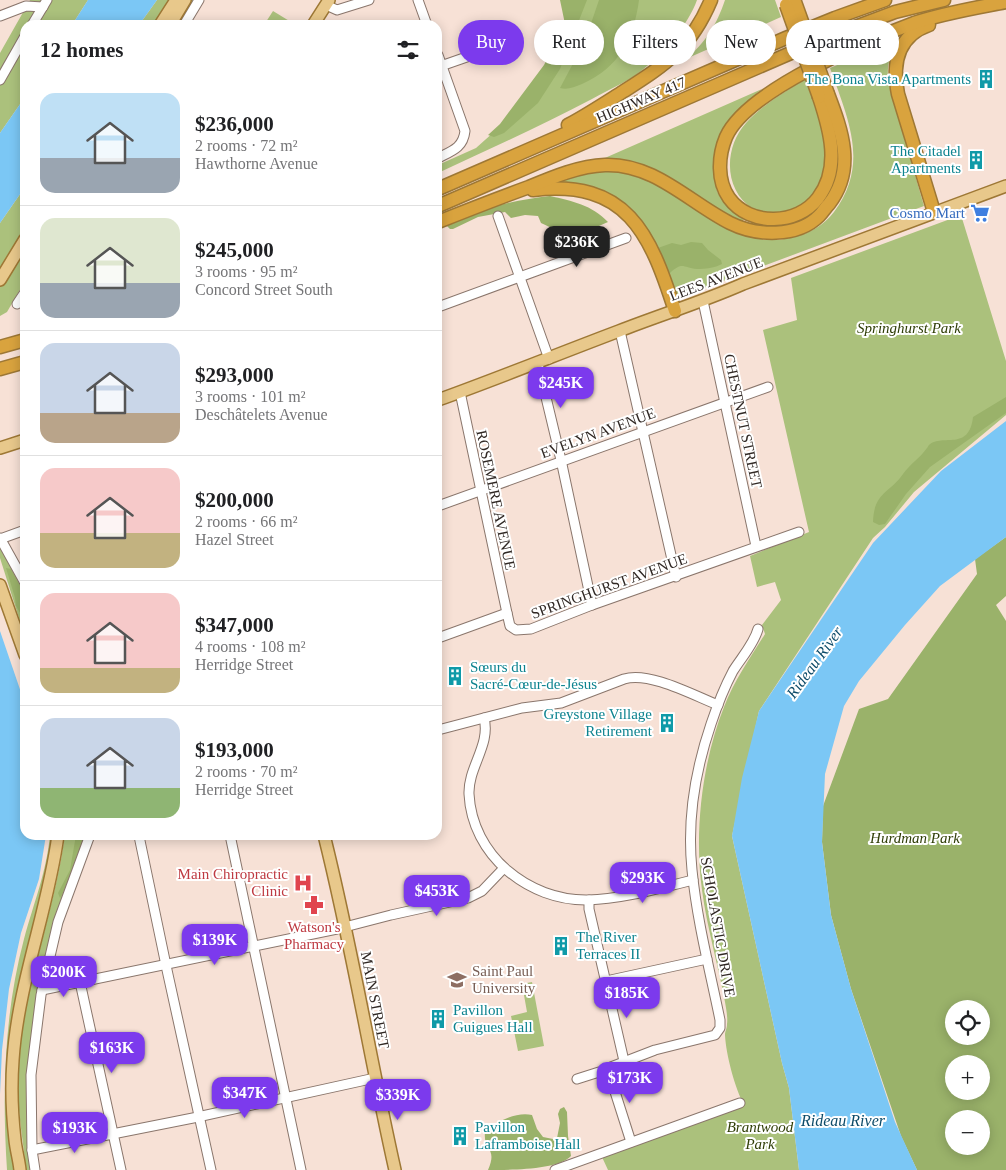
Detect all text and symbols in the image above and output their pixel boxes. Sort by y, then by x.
chip: Buy [458,20,524,65]
chip: Rent [534,20,604,65]
chip: Filters [614,20,696,65]
chip: New [706,20,776,65]
chip: Apartment [786,20,899,65]
icon: filters [394,36,422,64]
text: 12 homes [40,38,123,62]
building icon: The Bona Vista Apartments [975,68,997,90]
place label: The Bona Vista Apartments [805,71,971,87]
street label: HIGHWAY 417 [594,74,689,126]
text: $236,000 [195,112,274,136]
icon: home [80,113,140,173]
text: 2 rooms · 72 m² [195,137,298,154]
place label: The Citadel Apartments [891,143,961,176]
building icon: The Citadel Apartments [965,149,987,171]
text: Hawthorne Avenue [195,155,318,172]
supermarket icon: Cosmo Mart [969,202,991,224]
place label: Cosmo Mart [890,205,966,221]
pin: $236K [542,226,612,268]
text: $236K [555,233,599,250]
icon: home [80,238,140,298]
text: $245,000 [195,238,274,262]
street label: LEES AVENUE [667,254,765,304]
text: 3 rooms · 95 m² [195,263,298,280]
text: Concord Street South [195,281,333,298]
park label: Springhurst Park [857,320,961,336]
street label: CHESTNUT STREET [721,352,765,490]
icon: home [80,363,140,423]
text: $293,000 [195,363,274,387]
pin: $245K [526,366,596,409]
text: $245K [539,374,583,391]
text: 3 rooms · 101 m² [195,388,306,405]
street label: EVELYN AVENUE [538,405,658,461]
text: Deschâtelets Avenue [195,406,328,423]
street label: ROSEMERE AVENUE [473,429,519,571]
icon: home [80,488,140,548]
text: $200,000 [195,488,274,512]
text: 2 rooms · 66 m² [195,513,298,530]
text: Hazel Street [195,531,274,548]
street label: SPRINGHURST AVENUE [529,550,689,622]
icon: home [80,613,140,673]
text: $347,000 [195,613,274,637]
water label: Rideau River [782,623,846,702]
text: 4 rooms · 108 m² [195,638,306,655]
text: Herridge Street [195,656,293,673]
place label: Sœurs du Sacré-Cœur-de-Jésus [470,659,597,692]
building icon: Sœurs du Sacré-Cœur-de-Jésus [444,665,466,687]
place label: Greystone Village Retirement [544,706,653,739]
building icon: Greystone Village Retirement [656,712,678,734]
icon: home [80,738,140,798]
text: $193,000 [195,738,274,762]
text: 2 rooms · 70 m² [195,763,298,780]
text: Herridge Street [195,781,293,798]
park label: Hurdman Park [869,830,960,846]
street label: SCHOLASTIC DRIVE [698,856,738,998]
pin: $293K [608,862,678,904]
place label: Main Chiropractic Clinic [178,866,288,899]
text: $293K [621,869,665,886]
hospital icon: Main Chiropractic Clinic [292,872,314,894]
pin: $453K [402,874,472,917]
text: $453K [415,882,459,899]
pharmacy icon: Watson's Pharmacy [303,894,325,916]
place label: Watson's Pharmacy [284,919,344,952]
pin: $139K [180,924,250,966]
place label: The River Terraces II [576,929,640,962]
text: $139K [193,931,237,948]
building icon: The River Terraces II [550,935,572,957]
street label: MAIN STREET [358,950,392,1050]
pin: $200K [29,956,99,998]
text: $200K [42,963,86,980]
place label: Saint Paul University [472,963,536,996]
school or university icon: Saint Paul University [446,969,468,991]
pin: $185K [592,976,662,1019]
text: $185K [605,984,649,1001]
map controls [945,1000,990,1155]
button: locate [945,1000,990,1045]
place label: Pavillon Guigues Hall [453,1002,533,1035]
building icon: Pavillon Guigues Hall [427,1008,449,1030]
pin: $163K [77,1032,147,1074]
text: $163K [90,1039,134,1056]
button: + [945,1055,990,1100]
pin: $173K [595,1062,665,1104]
text: $173K [608,1069,652,1086]
pin: $347K [210,1076,280,1119]
pin: $339K [363,1078,433,1121]
text: $347K [223,1084,267,1101]
text: $339K [376,1086,420,1103]
button: − [945,1110,990,1155]
pin: $193K [40,1112,110,1154]
water label: Rideau River [800,1112,886,1129]
text: $193K [53,1119,97,1136]
place label: Pavillon Laframboise Hall [475,1119,580,1152]
park label: Brantwood Park [727,1119,794,1152]
building icon: Pavillon Laframboise Hall [449,1125,471,1147]

